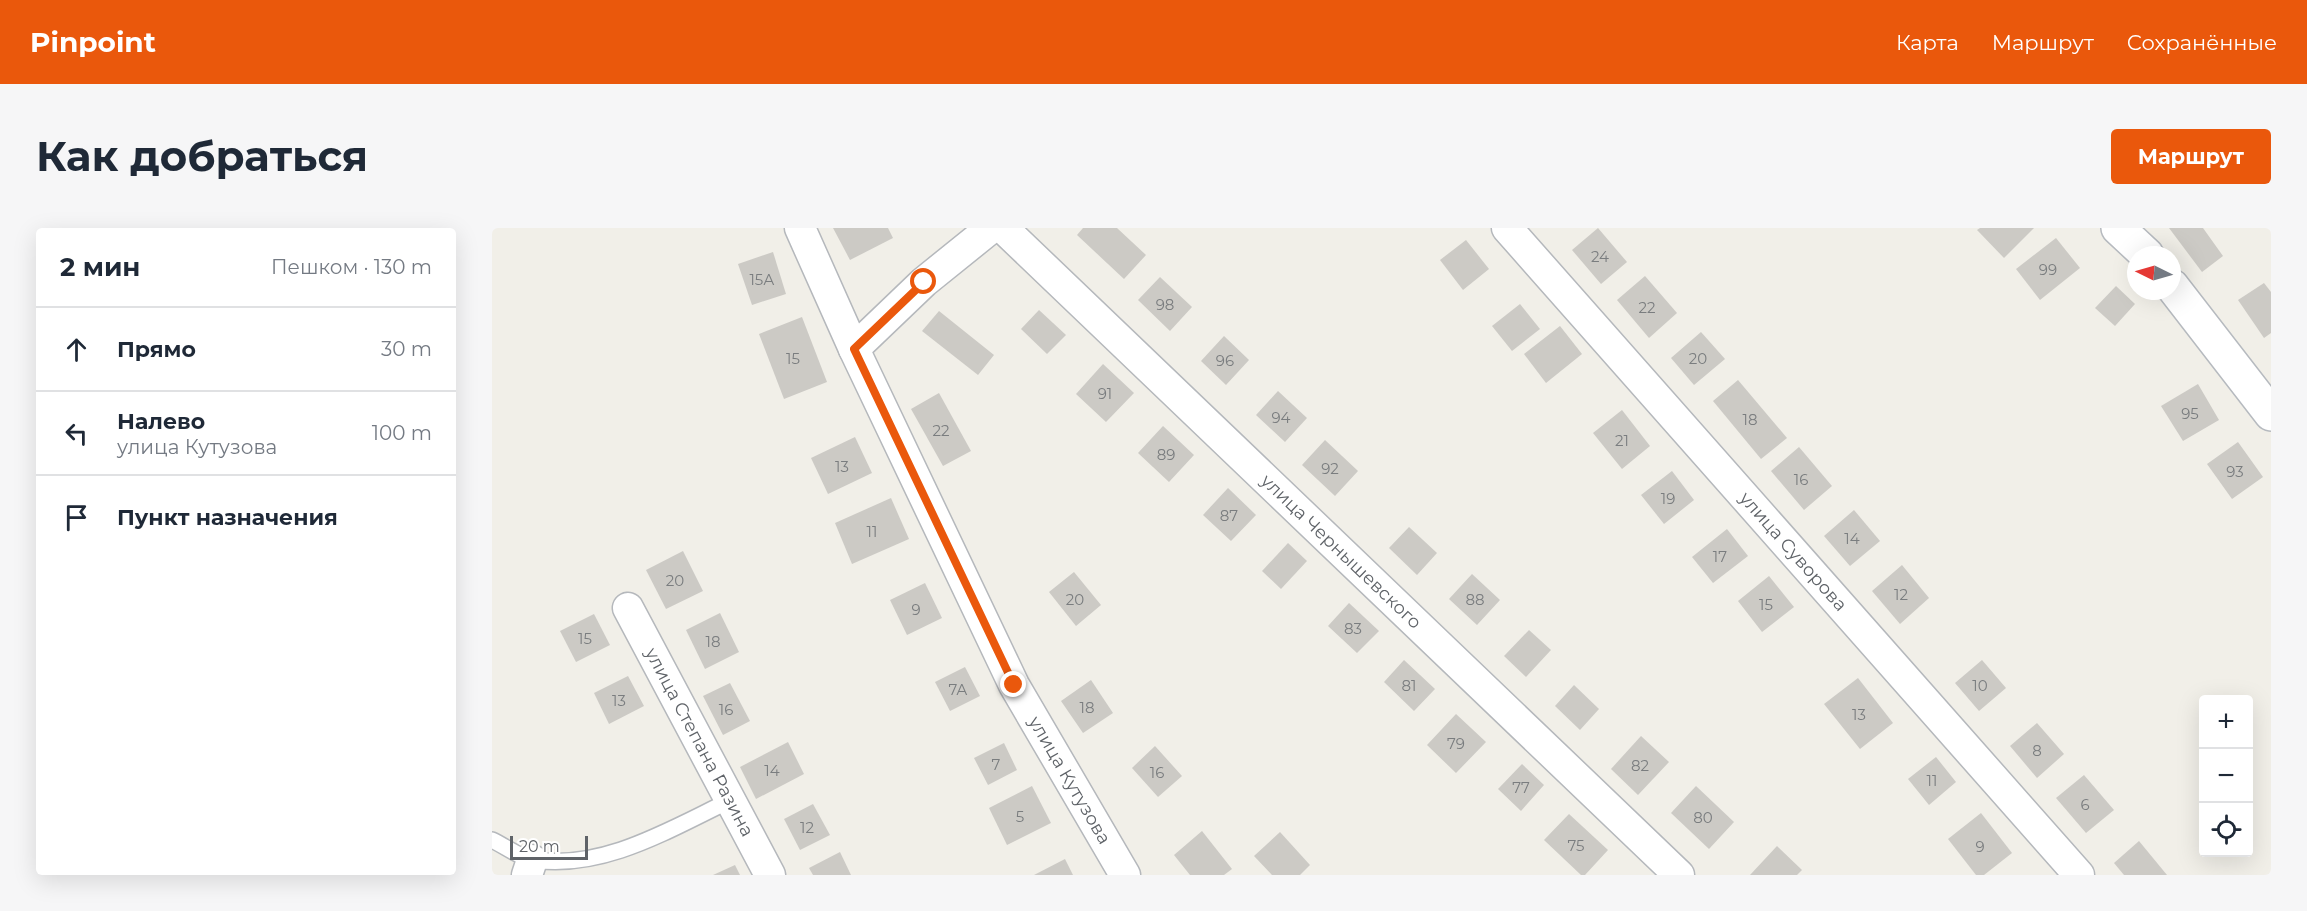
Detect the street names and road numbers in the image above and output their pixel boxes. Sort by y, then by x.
street label: улица Чернышевского [1256,469,1426,633]
street label: улица Суворова [1734,487,1852,616]
street label: улица Степана Разина [640,643,759,840]
street label: улица Кутузова [1023,712,1116,848]

